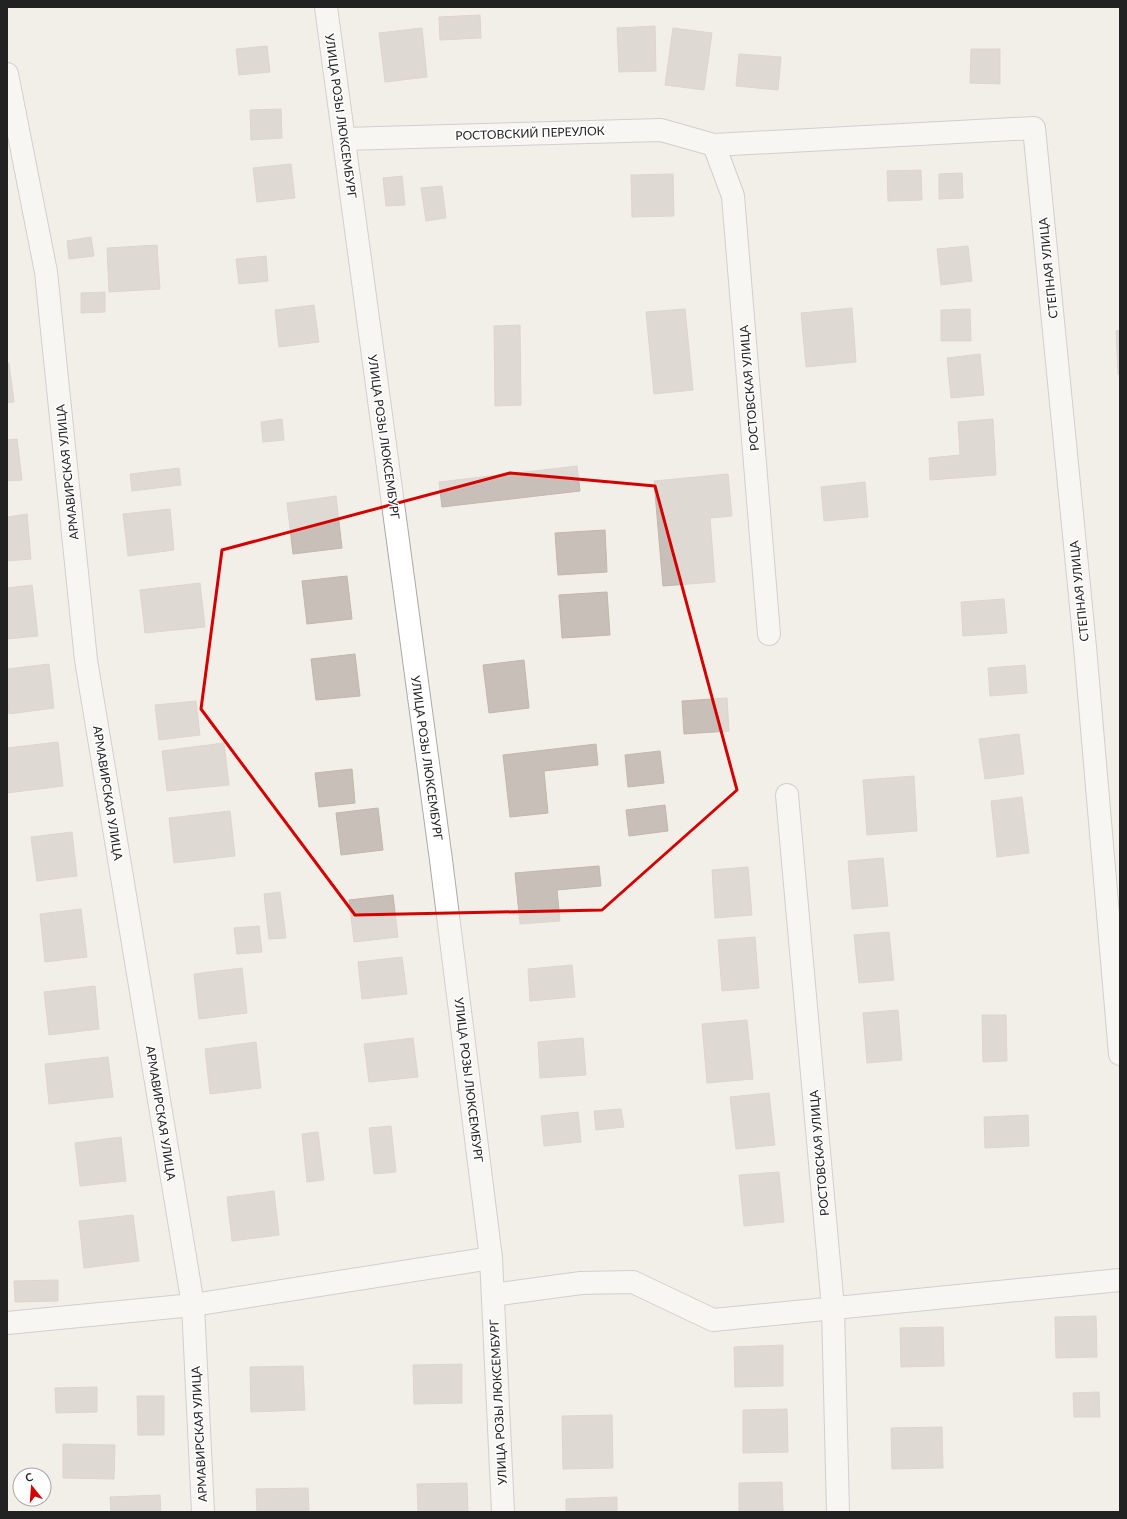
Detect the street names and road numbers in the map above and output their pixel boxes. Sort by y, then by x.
street label: УЛИЦА РОЗЫ ЛЮКСЕМБУРГ [322,33,360,200]
street label: РОСТОВСКИЙ ПЕРЕУЛОК [455,123,605,143]
street label: СТЕПНАЯ УЛИЦА [1035,216,1061,319]
street label: РОСТОВСКАЯ УЛИЦА [736,324,762,452]
street label: УЛИЦА РОЗЫ ЛЮКСЕМБУРГ [365,354,403,521]
street label: АРМАВИРСКАЯ УЛИЦА [52,403,82,540]
street label: СТЕПНАЯ УЛИЦА [1066,539,1092,642]
street label: УЛИЦА РОЗЫ ЛЮКСЕМБУРГ [408,675,446,842]
street label: АРМАВИРСКАЯ УЛИЦА [90,725,126,862]
street label: УЛИЦА РОЗЫ ЛЮКСЕМБУРГ [451,997,487,1164]
street label: АРМАВИРСКАЯ УЛИЦА [143,1045,179,1182]
street label: РОСТОВСКАЯ УЛИЦА [806,1089,832,1217]
street label: УЛИЦА РОЗЫ ЛЮКСЕМБУРГ [486,1318,510,1485]
street label: АРМАВИРСКАЯ УЛИЦА [188,1365,210,1502]

